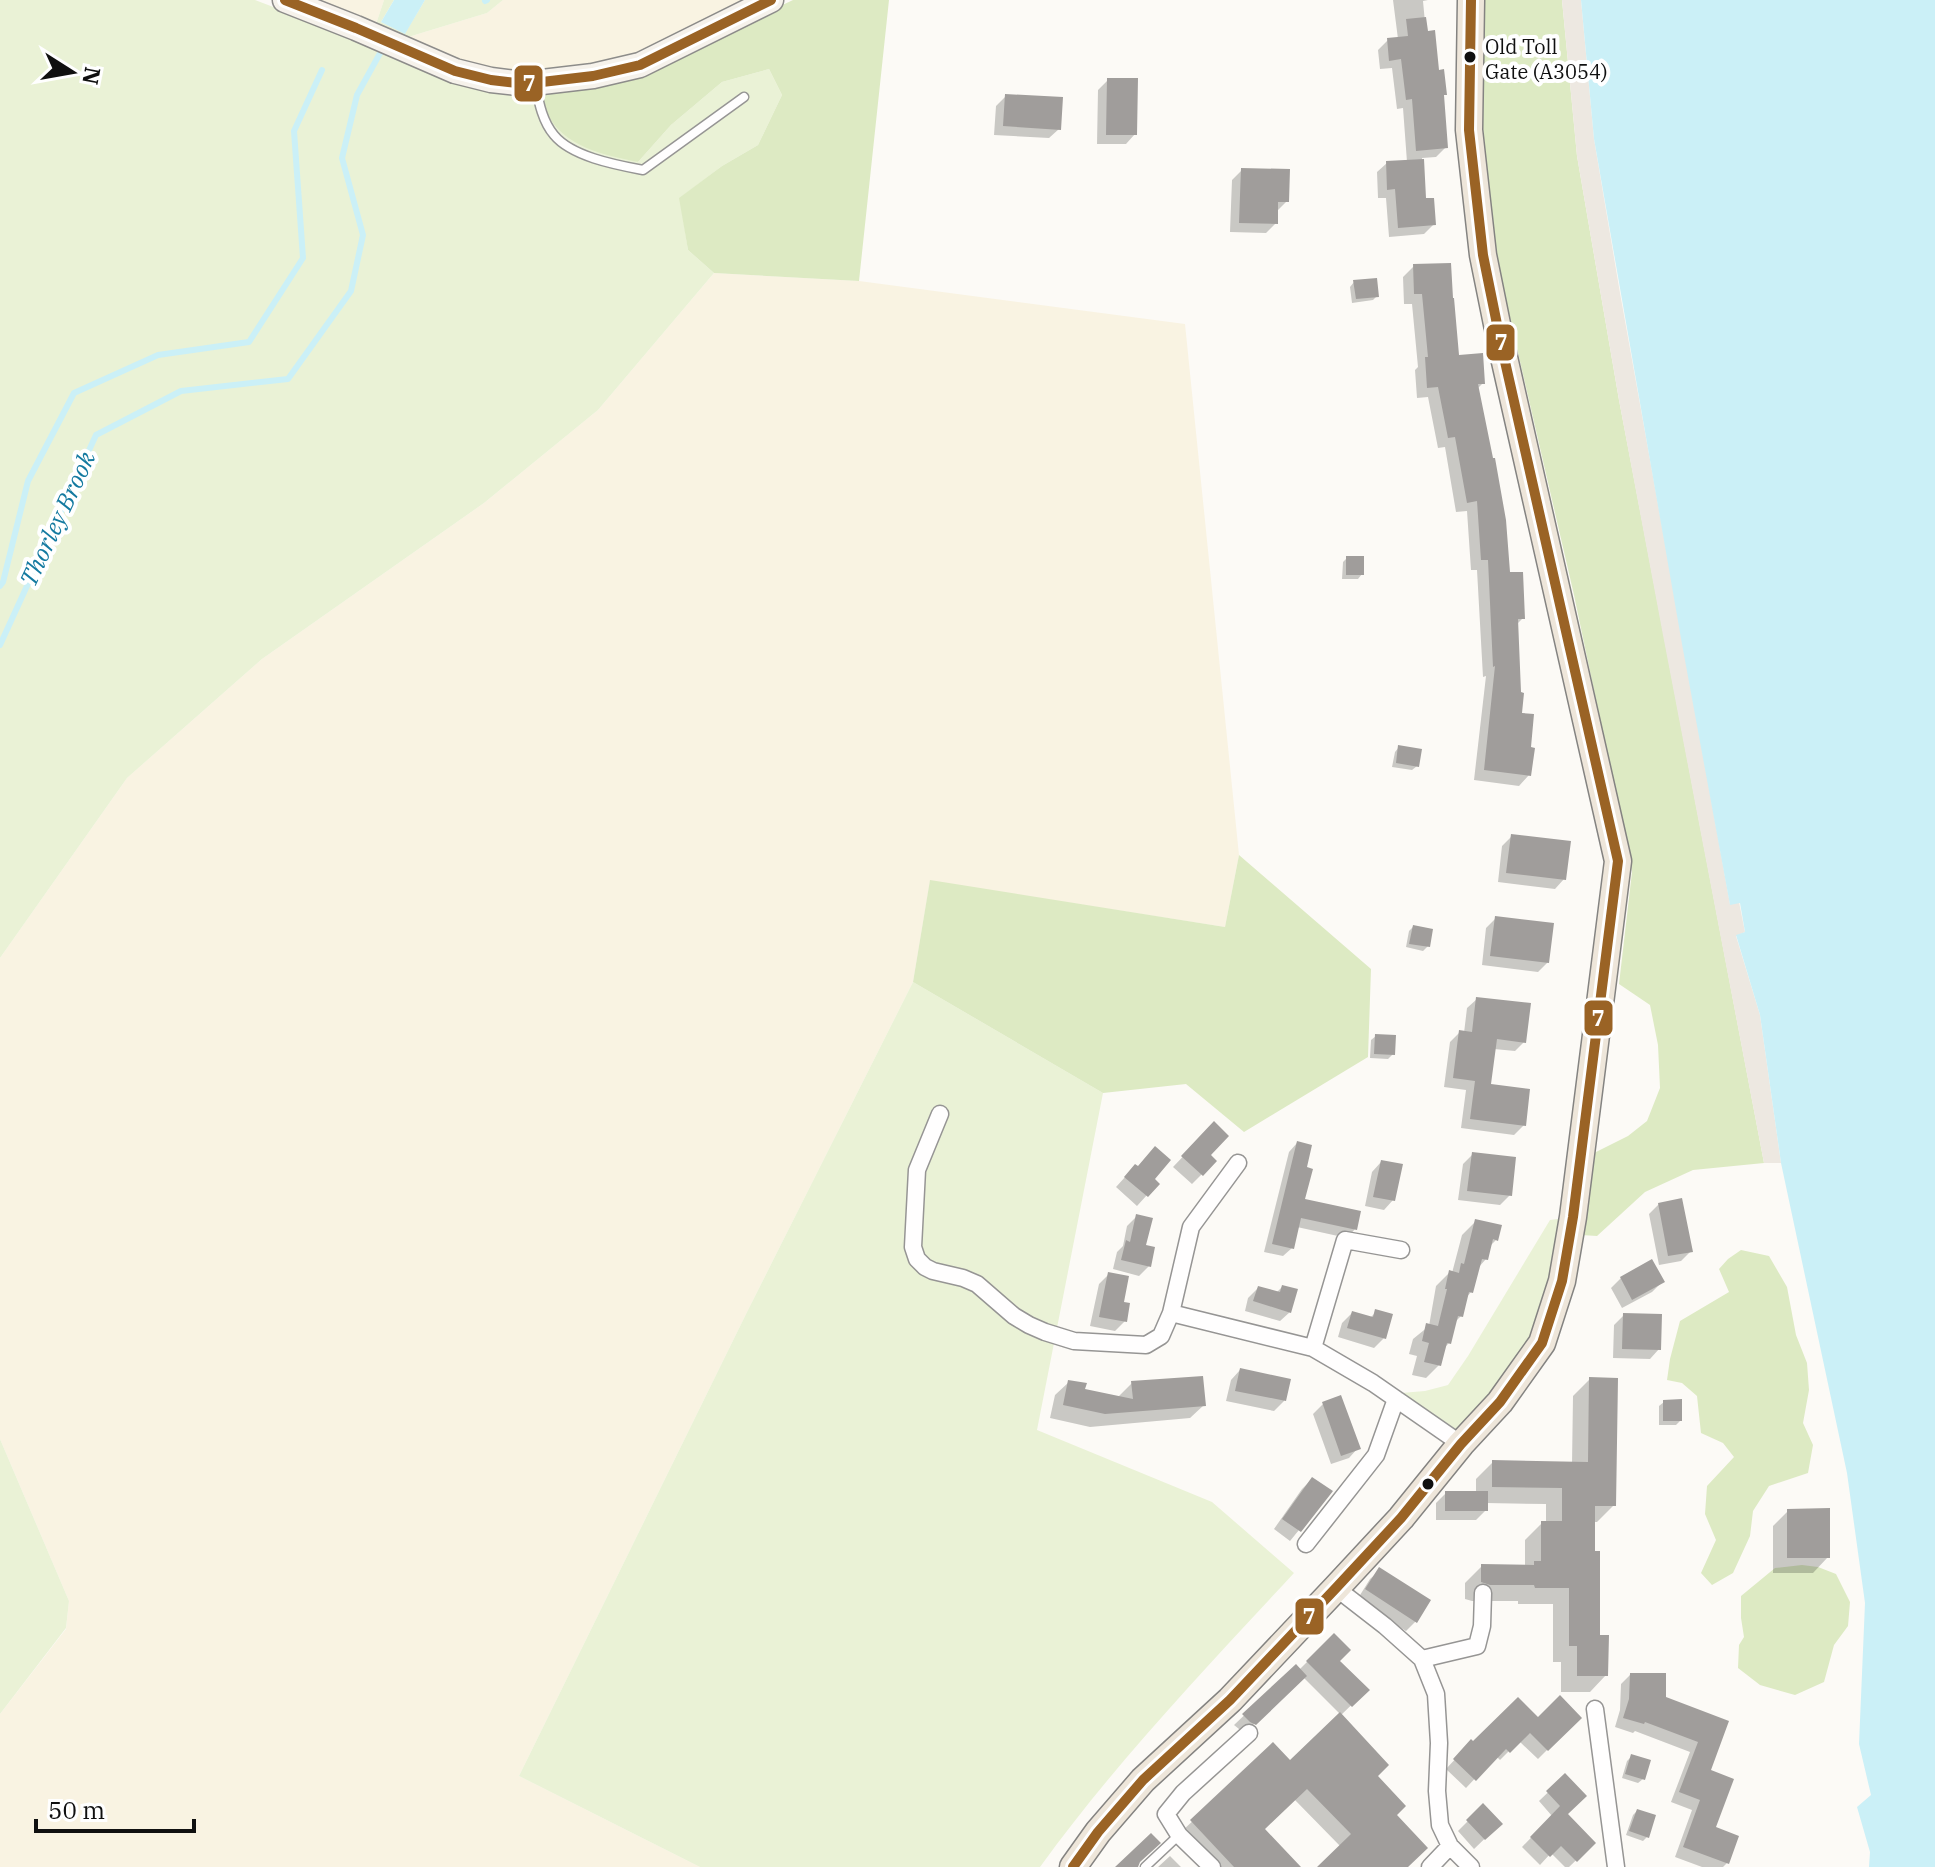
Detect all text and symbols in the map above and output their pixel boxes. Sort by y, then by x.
north arrow [32,32,112,112]
place label: Old Toll Gate (A3054) [1485,33,1608,85]
marker: Old Toll Gate (A3054) [1462,49,1478,65]
line badge: 7 [513,64,544,103]
text: N [76,65,108,87]
text: 7 [522,68,536,97]
line badge: 7 [1485,323,1516,362]
text: 7 [1494,327,1508,356]
water label: Thorley Brook [12,446,102,591]
line badge: 7 [1583,999,1614,1037]
text: 7 [1591,1003,1605,1032]
unlabelled marker [1420,1476,1436,1492]
line badge: 7 [1294,1597,1325,1636]
text: 7 [1302,1601,1316,1630]
scale bar [36,1783,194,1833]
text: 50 m [48,1794,105,1826]

